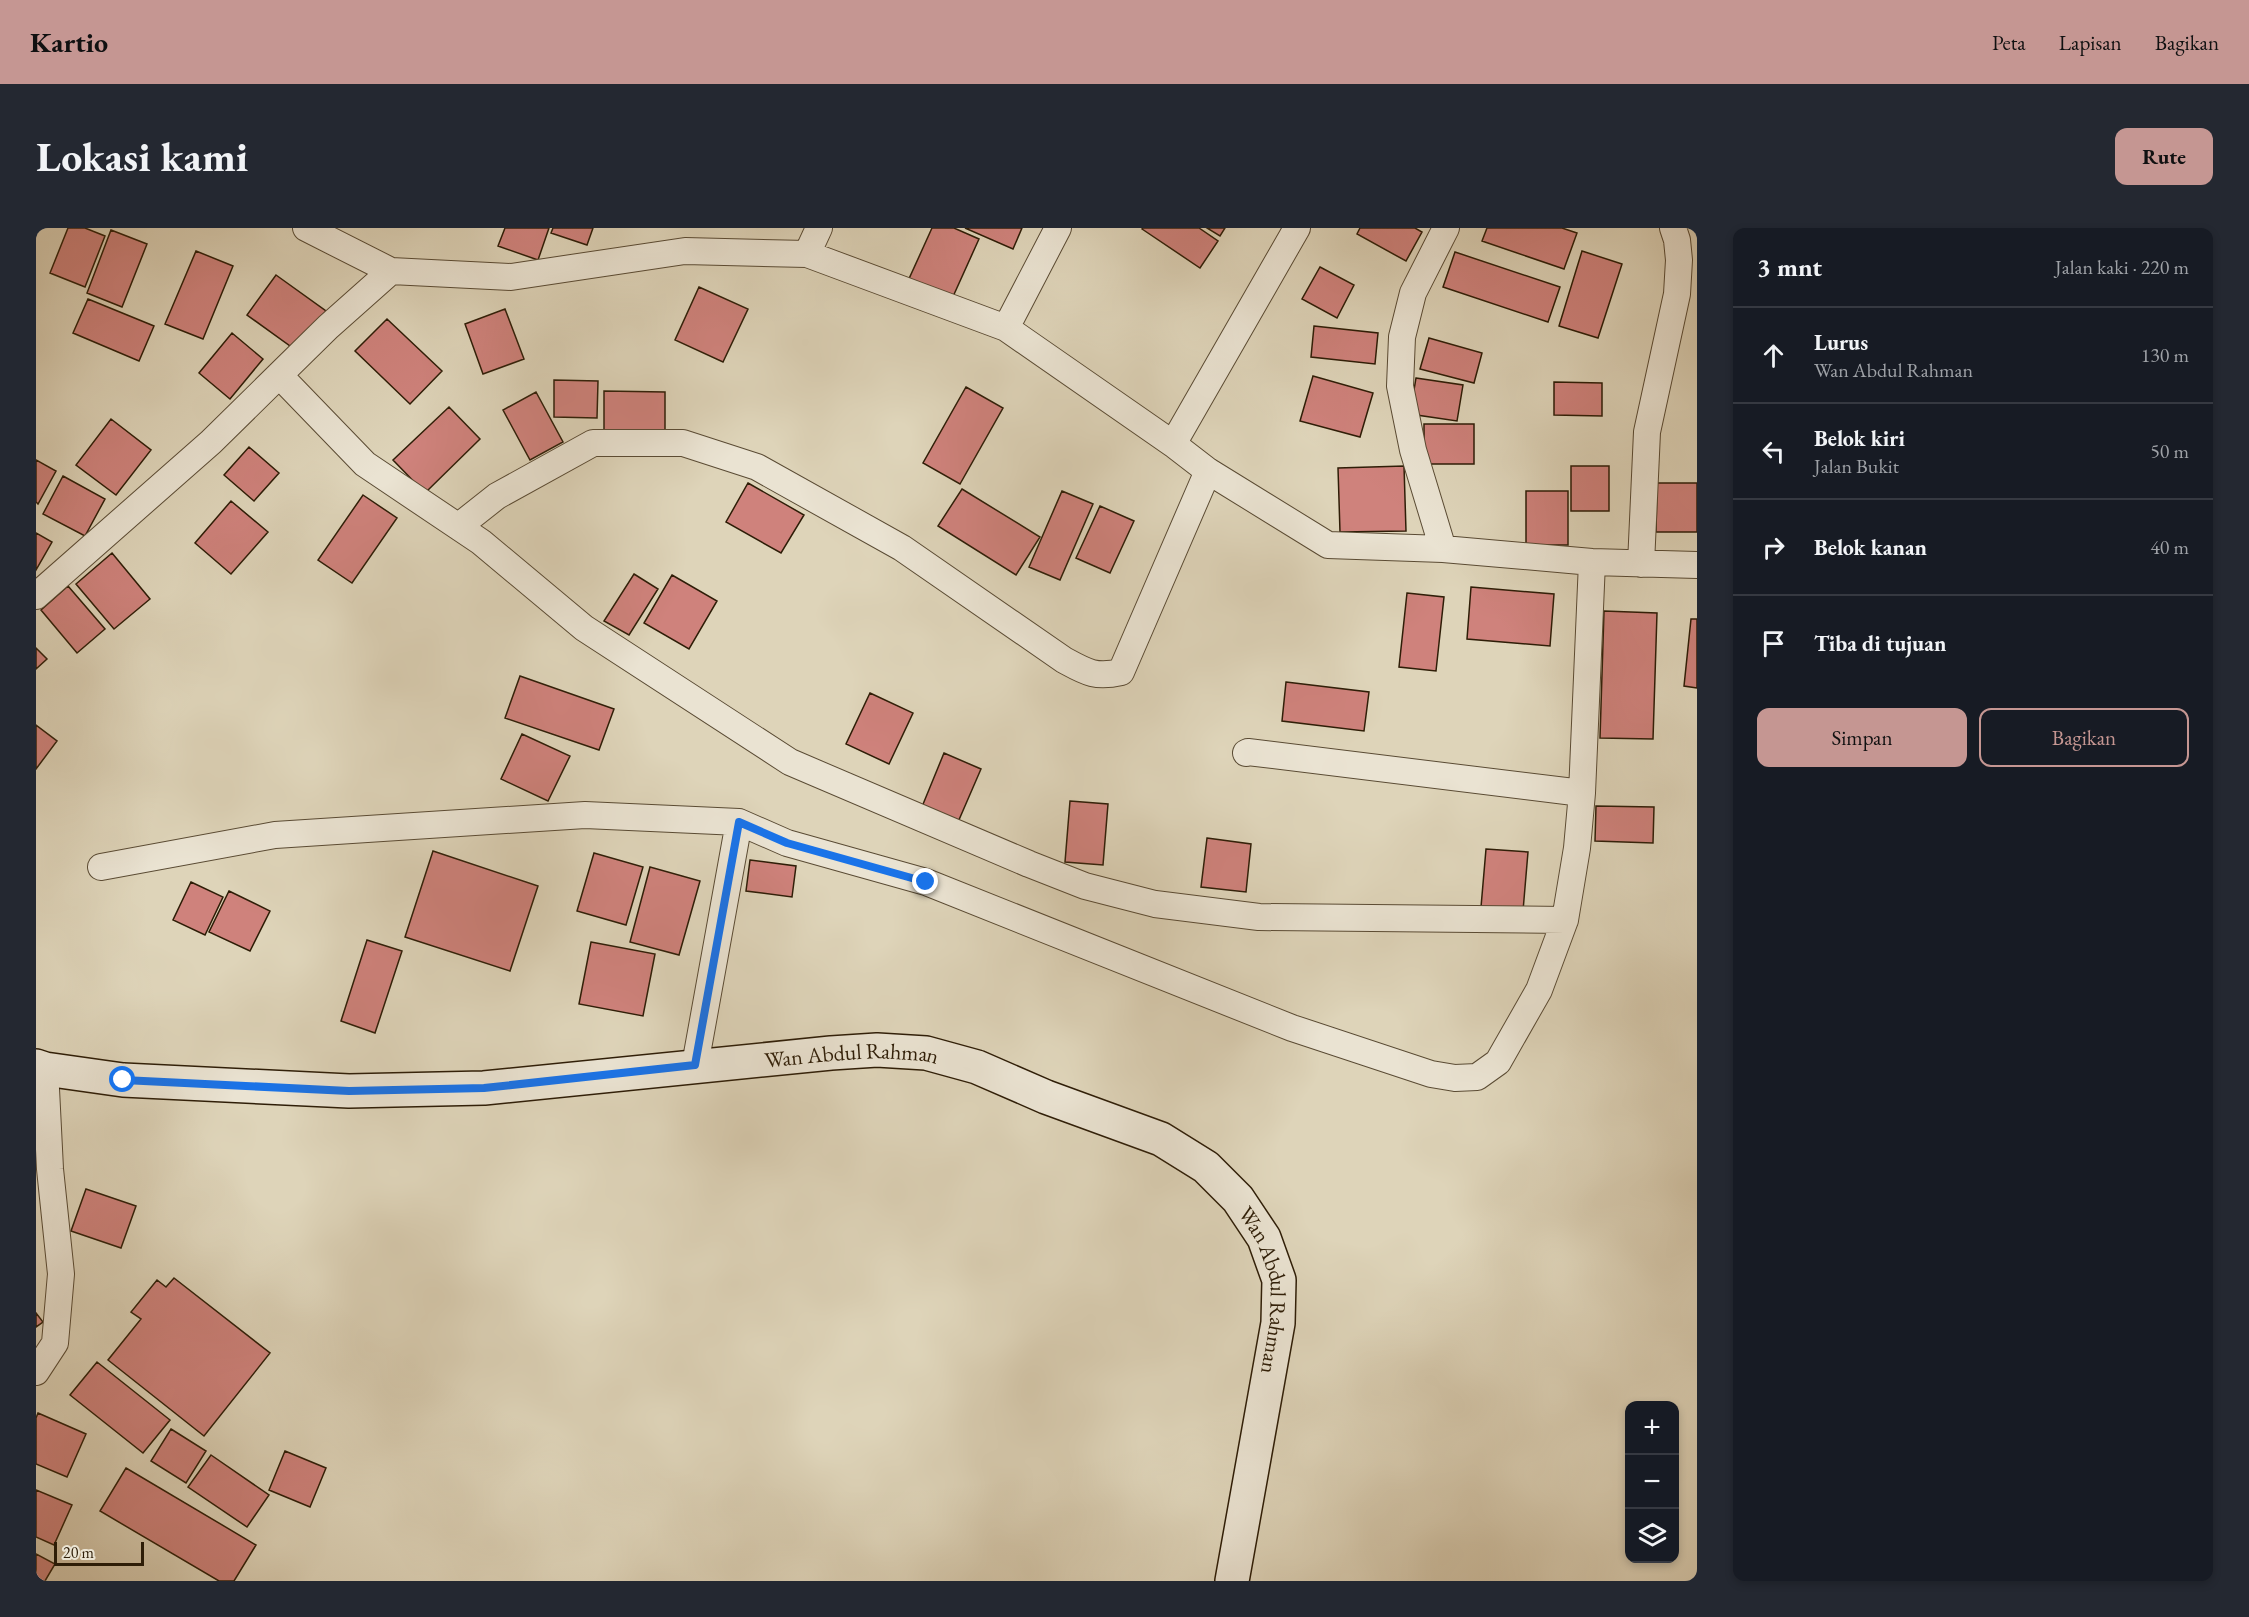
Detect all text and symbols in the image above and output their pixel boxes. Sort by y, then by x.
text: Kartio [30,24,108,60]
text: Peta [1992,29,2026,56]
text: Lapisan [2059,29,2122,56]
text: Bagikan [2155,29,2219,56]
button: Rute [2115,128,2213,185]
text: Lokasi kami [36,129,248,184]
text: 3 mnt [1757,250,1822,284]
text: Jalan kaki · 220 m [2055,254,2189,280]
text: Lurus [1814,328,1868,357]
icon: ahead [1757,339,1790,372]
text: 130 m [2141,342,2189,368]
text: Wan Abdul Rahman [1814,357,1973,383]
text: Belok kiri [1814,424,1905,453]
icon: left [1757,435,1790,468]
text: 50 m [2150,438,2189,464]
text: Jalan Bukit [1814,453,1899,479]
icon: right [1757,531,1790,564]
text: Belok kanan [1814,533,1927,562]
text: 40 m [2150,534,2189,560]
icon: arrive [1757,627,1790,660]
text: Tiba di tujuan [1814,629,1946,658]
button: Simpan [1757,708,1967,767]
button: Bagikan [1979,708,2189,767]
route end [912,868,938,894]
street label: Wan Abdul Rahman [763,1036,943,1075]
route start [109,1066,135,1092]
street label: Wan Abdul Rahman [1232,1200,1293,1377]
map controls [1625,1401,1679,1563]
button: + [1625,1401,1679,1455]
button: − [1625,1455,1679,1509]
button: layers [1625,1509,1679,1563]
scale bar [54,1539,144,1566]
text: 20 m [63,1542,94,1563]

